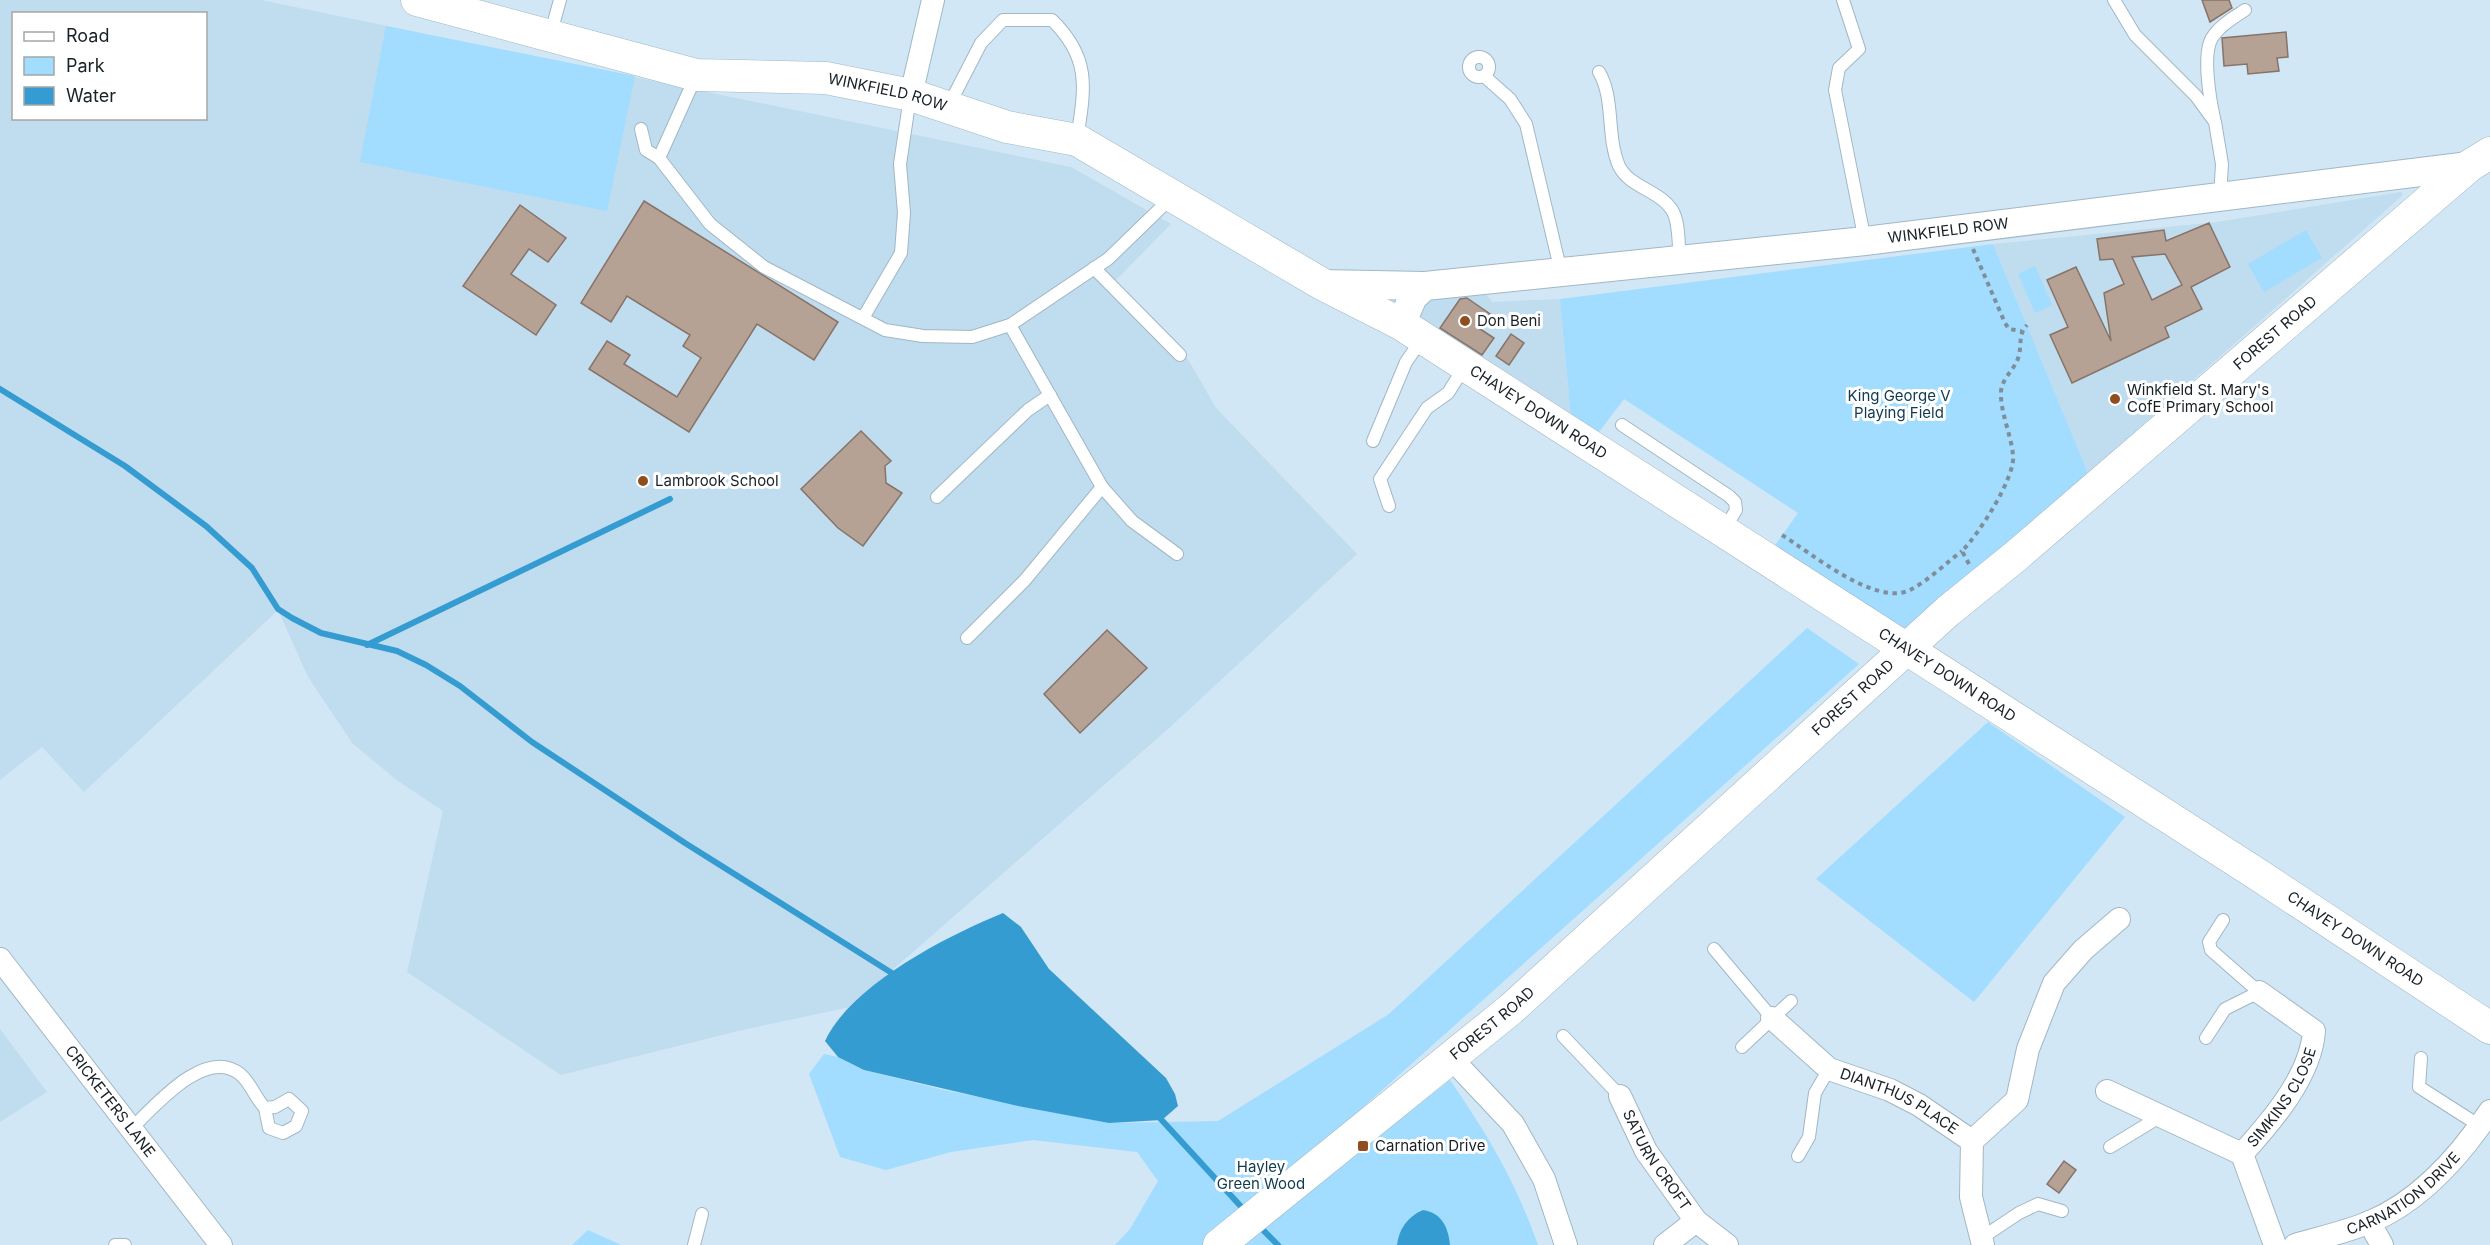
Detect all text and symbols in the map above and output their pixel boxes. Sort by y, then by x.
legend [12,12,207,120]
text: Road [66,25,109,46]
text: Park [66,55,105,76]
street label: WINKFIELD ROW [826,69,950,115]
text: Water [66,85,116,106]
street label: WINKFIELD ROW [1887,213,2010,247]
street label: FOREST ROAD [2229,291,2321,374]
place label: Don Beni [1477,311,1541,330]
marker: Don Beni [1458,314,1472,328]
street label: CHAVEY DOWN ROAD [1466,361,1611,463]
place label: Winkfield St. Mary's CofE Primary School [2127,380,2274,416]
park label: King George V Playing Field [1847,386,1951,422]
marker: Winkfield St. Mary's CofE Primary School [2108,392,2122,406]
place label: Lambrook School [655,471,779,490]
marker: Lambrook School [636,474,650,488]
street label: CHAVEY DOWN ROAD [1875,623,2020,726]
street label: FOREST ROAD [1808,655,1898,739]
street label: CHAVEY DOWN ROAD [2284,887,2427,990]
street label: FOREST ROAD [1446,982,1538,1064]
street label: CRICKETERS LANE [61,1041,160,1161]
street label: SIMKINS CLOSE [2243,1045,2320,1151]
street label: DIANTHUS PLACE [1838,1064,1962,1138]
street label: SATURN CROFT [1619,1106,1695,1214]
place label: Carnation Drive [1375,1136,1485,1155]
marker: Carnation Drive [1356,1139,1370,1153]
street label: CARNATION DRIVE [2344,1148,2464,1239]
park label: Hayley Green Wood [1217,1157,1305,1193]

